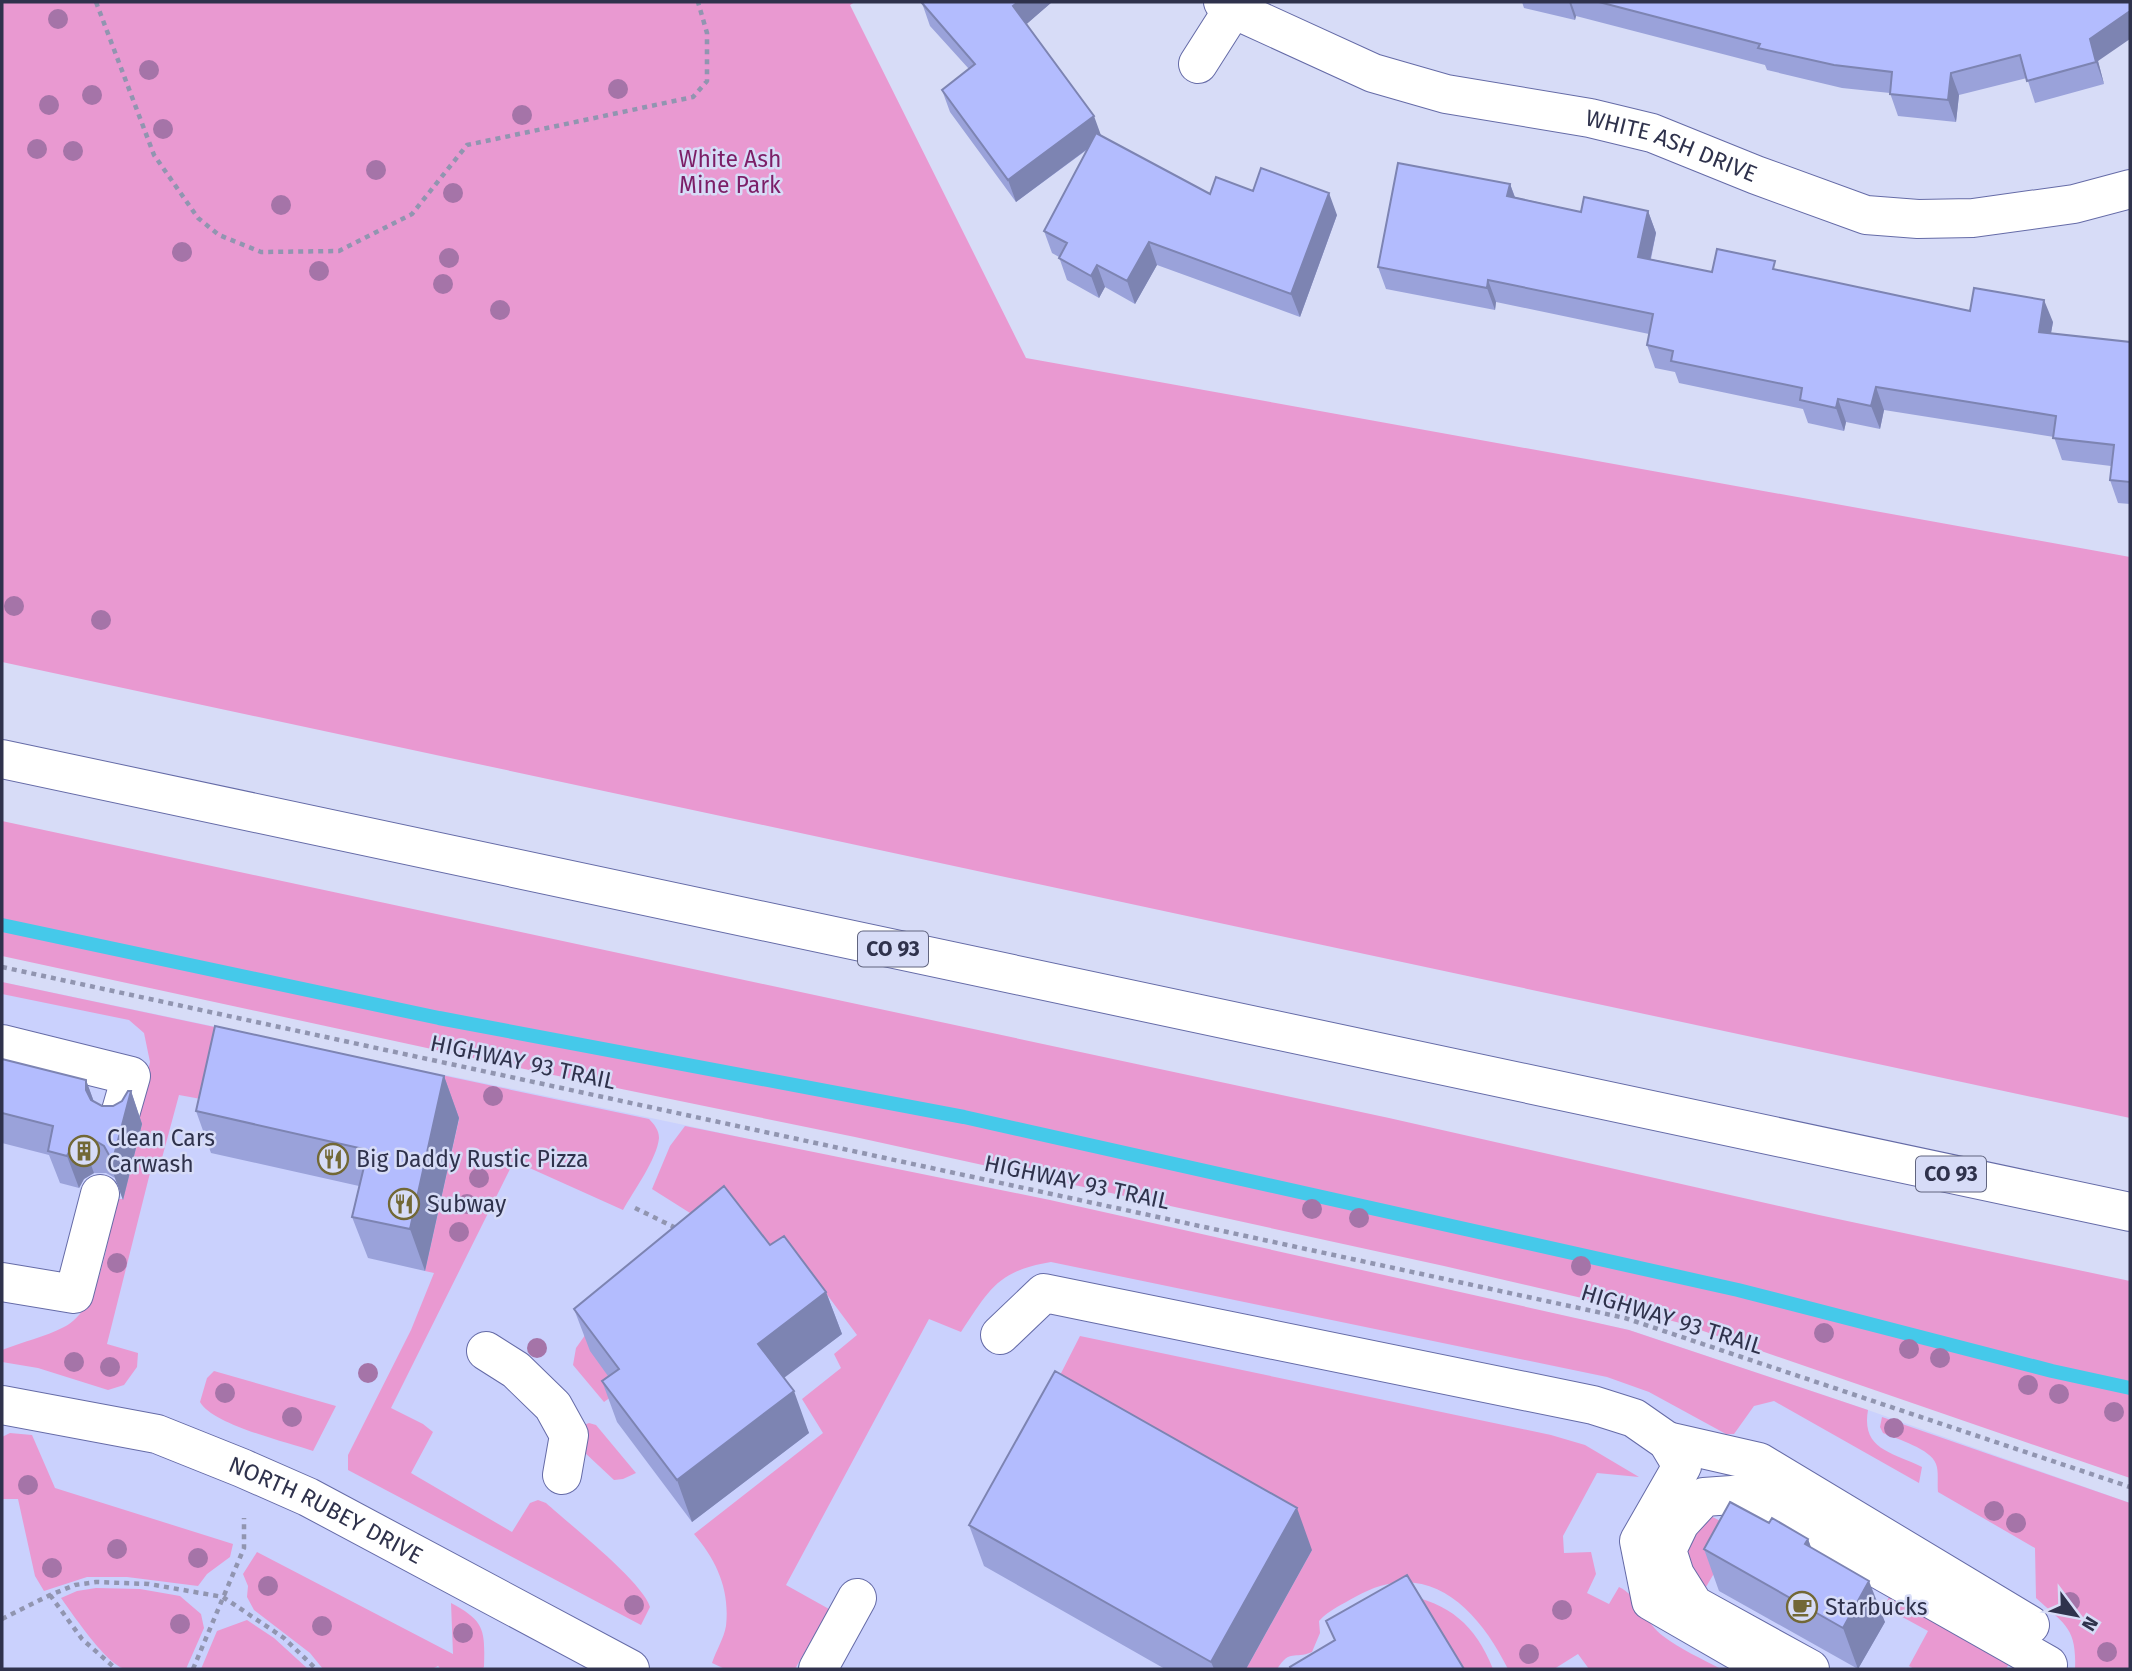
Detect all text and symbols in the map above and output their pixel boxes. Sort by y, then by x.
street label: WHITE ASH DRIVE [1583,103,1761,188]
park label: White Ash Mine Park [679,145,781,199]
road number: CO 93 [858,932,928,967]
street label: HIGHWAY 93 TRAIL [428,1029,618,1095]
place label: Clean Cars Carwash [107,1124,215,1178]
building icon: Clean Cars Carwash [67,1134,101,1168]
restaurant icon: Big Daddy Rustic Pizza [316,1142,350,1176]
place label: Big Daddy Rustic Pizza [356,1145,589,1173]
street label: HIGHWAY 93 TRAIL [982,1149,1172,1215]
road number: CO 93 [1916,1156,1986,1192]
restaurant icon: Subway [387,1187,421,1221]
place label: Subway [427,1190,507,1218]
street label: HIGHWAY 93 TRAIL [1578,1278,1766,1360]
street label: NORTH RUBEY DRIVE [225,1450,428,1570]
north arrow [2041,1580,2111,1650]
cafe icon: Starbucks [1785,1590,1819,1624]
place label: Starbucks [1825,1593,1928,1621]
text: N [2077,1612,2103,1635]

